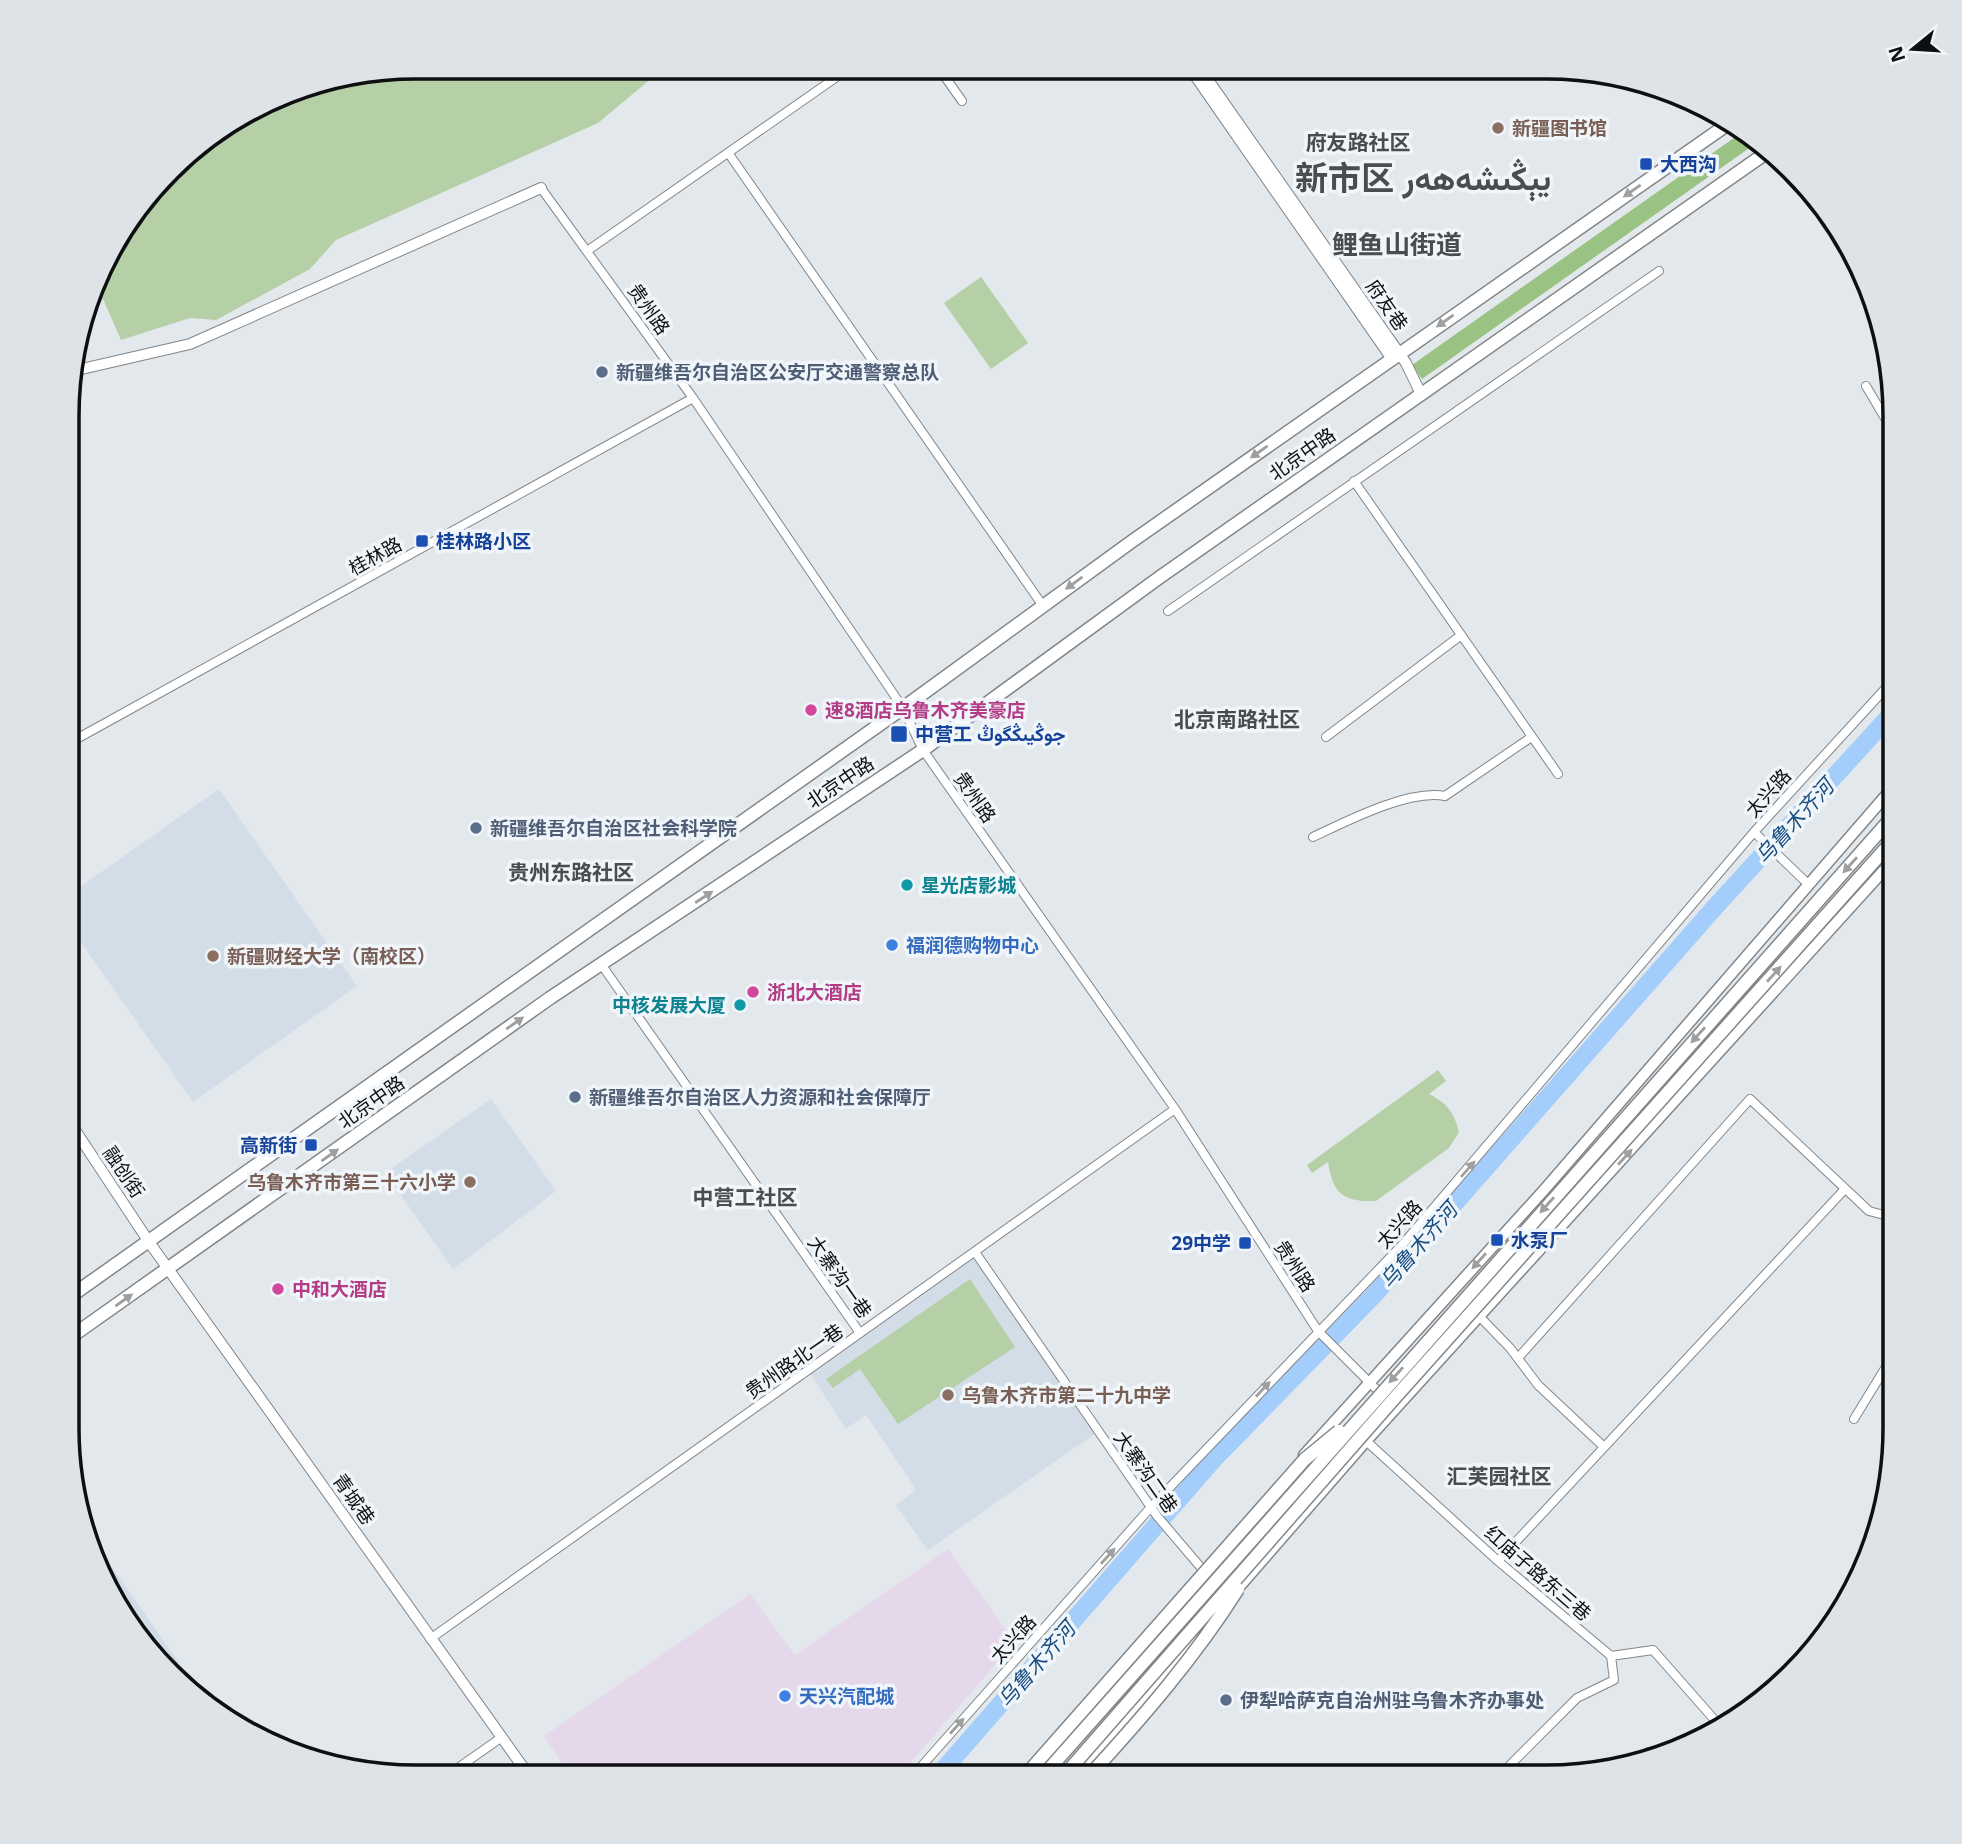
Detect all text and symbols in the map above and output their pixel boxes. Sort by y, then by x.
north arrow [1878,14,1948,84]
text: N [1882,43,1912,66]
place label: 新疆图书馆 [1512,115,1607,141]
marker: 新疆图书馆 [1490,120,1506,136]
district label: 府友路社区 [1306,128,1411,156]
place label: 大西沟 [1660,151,1717,177]
district label: 新市区 يېڭىشەھەر [1295,155,1551,202]
marker: 大西沟 [1638,156,1654,172]
one-way arrow [1623,184,1641,198]
district label: 鲤鱼山街道 [1332,226,1462,262]
street label: 府友巷 [1360,274,1414,336]
street label: 贵州路 [622,278,676,340]
one-way arrow [1436,314,1454,328]
place label: 新疆维吾尔自治区公安厅交通警察总队 [616,359,939,385]
marker: 新疆维吾尔自治区公安厅交通警察总队 [594,364,610,380]
street label: 北京中路 [1263,422,1341,486]
one-way arrow [1250,445,1268,459]
place label: 桂林路小区 [436,528,531,554]
street label: 桂林路 [344,531,406,581]
marker: 桂林路小区 [414,533,430,549]
one-way arrow [1065,576,1083,590]
place label: 速8酒店乌鲁木齐美豪店 [825,697,1026,723]
marker: 速8酒店乌鲁木齐美豪店 [803,702,819,718]
district label: 北京南路社区 [1174,705,1300,733]
place label: 中营工 جوڭيىڭگوڭ [915,721,1066,747]
marker: 中营工 جوڭيىڭگوڭ [889,724,909,744]
street label: 北京中路 [801,750,879,814]
street label: 太兴路 [1739,763,1797,823]
street label: 贵州路 [948,766,1002,828]
water label: 乌鲁木齐河 [1748,770,1842,869]
place label: 新疆维吾尔自治区社会科学院 [490,815,737,841]
marker: 新疆维吾尔自治区社会科学院 [468,820,484,836]
one-way arrow [1842,856,1858,873]
district label: 贵州东路社区 [508,858,634,886]
place label: 星光店影城 [921,872,1016,898]
marker: 星光店影城 [899,877,915,893]
one-way arrow [694,890,714,903]
place label: 福润德购物中心 [906,932,1039,958]
marker: 福润德购物中心 [884,937,900,953]
place label: 新疆财经大学（南校区） [227,943,436,969]
marker: 新疆财经大学（南校区） [205,948,221,964]
one-way arrow [1766,965,1782,983]
place label: 浙北大酒店 [767,979,862,1005]
marker: 浙北大酒店 [745,984,761,1000]
place label: 中核发展大厦 [612,992,726,1018]
marker: 中核发展大厦 [732,997,748,1013]
one-way arrow [506,1016,524,1030]
one-way arrow [1691,1026,1706,1043]
street label: 北京中路 [332,1070,410,1134]
place label: 新疆维吾尔自治区人力资源和社会保障厅 [589,1084,931,1110]
marker: 新疆维吾尔自治区人力资源和社会保障厅 [567,1089,583,1105]
place label: 高新街 [240,1132,297,1158]
marker: 高新街 [303,1137,319,1153]
street label: 融创街 [97,1141,151,1203]
one-way arrow [321,1148,339,1162]
one-way arrow [1616,1149,1632,1166]
one-way arrow [1460,1160,1476,1178]
place label: 乌鲁木齐市第三十六小学 [247,1169,456,1195]
marker: 乌鲁木齐市第三十六小学 [462,1174,478,1190]
district label: 中营工社区 [693,1183,798,1211]
water label: 乌鲁木齐河 [1373,1193,1466,1294]
street label: 太兴路 [1370,1194,1428,1254]
one-way arrow [1539,1196,1555,1214]
place label: 水泵厂 [1511,1227,1568,1253]
place label: 29中学 [1171,1230,1231,1256]
street label: 大寨沟一巷 [802,1231,878,1323]
marker: 水泵厂 [1489,1232,1505,1248]
marker: 29中学 [1237,1235,1253,1251]
street label: 贵州路 [1269,1235,1321,1297]
one-way arrow [1472,1252,1488,1269]
place label: 中和大酒店 [292,1276,387,1302]
marker: 中和大酒店 [270,1281,286,1297]
one-way arrow [114,1294,134,1307]
street label: 贵州路北一巷 [740,1318,848,1404]
one-way arrow [1388,1366,1404,1384]
one-way arrow [1254,1381,1270,1398]
place label: 乌鲁木齐市第二十九中学 [962,1382,1171,1408]
marker: 乌鲁木齐市第二十九中学 [940,1387,956,1403]
street label: 大寨沟二巷 [1108,1426,1184,1518]
district label: 汇芙园社区 [1447,1462,1552,1490]
street label: 青城巷 [327,1468,381,1530]
street label: 红庙子路东三巷 [1479,1520,1597,1626]
one-way arrow [1100,1547,1116,1565]
street label: 太兴路 [984,1609,1042,1669]
water label: 乌鲁木齐河 [991,1612,1084,1713]
place label: 天兴汽配城 [799,1683,894,1709]
place label: 伊犁哈萨克自治州驻乌鲁木齐办事处 [1240,1687,1544,1713]
marker: 天兴汽配城 [777,1688,793,1704]
marker: 伊犁哈萨克自治州驻乌鲁木齐办事处 [1218,1692,1234,1708]
one-way arrow [949,1717,965,1735]

